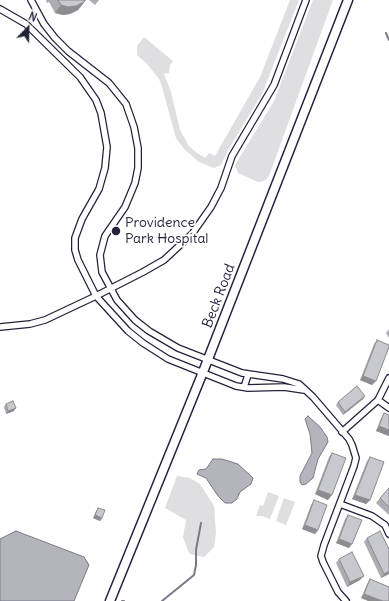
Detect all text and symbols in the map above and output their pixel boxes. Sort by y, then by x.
north arrow [8,8,48,48]
text: N [26,9,39,25]
place label: Providence Park Hospital [125,215,209,248]
marker: Providence Park Hospital [110,225,122,237]
street label: Beck Road [199,262,239,330]

